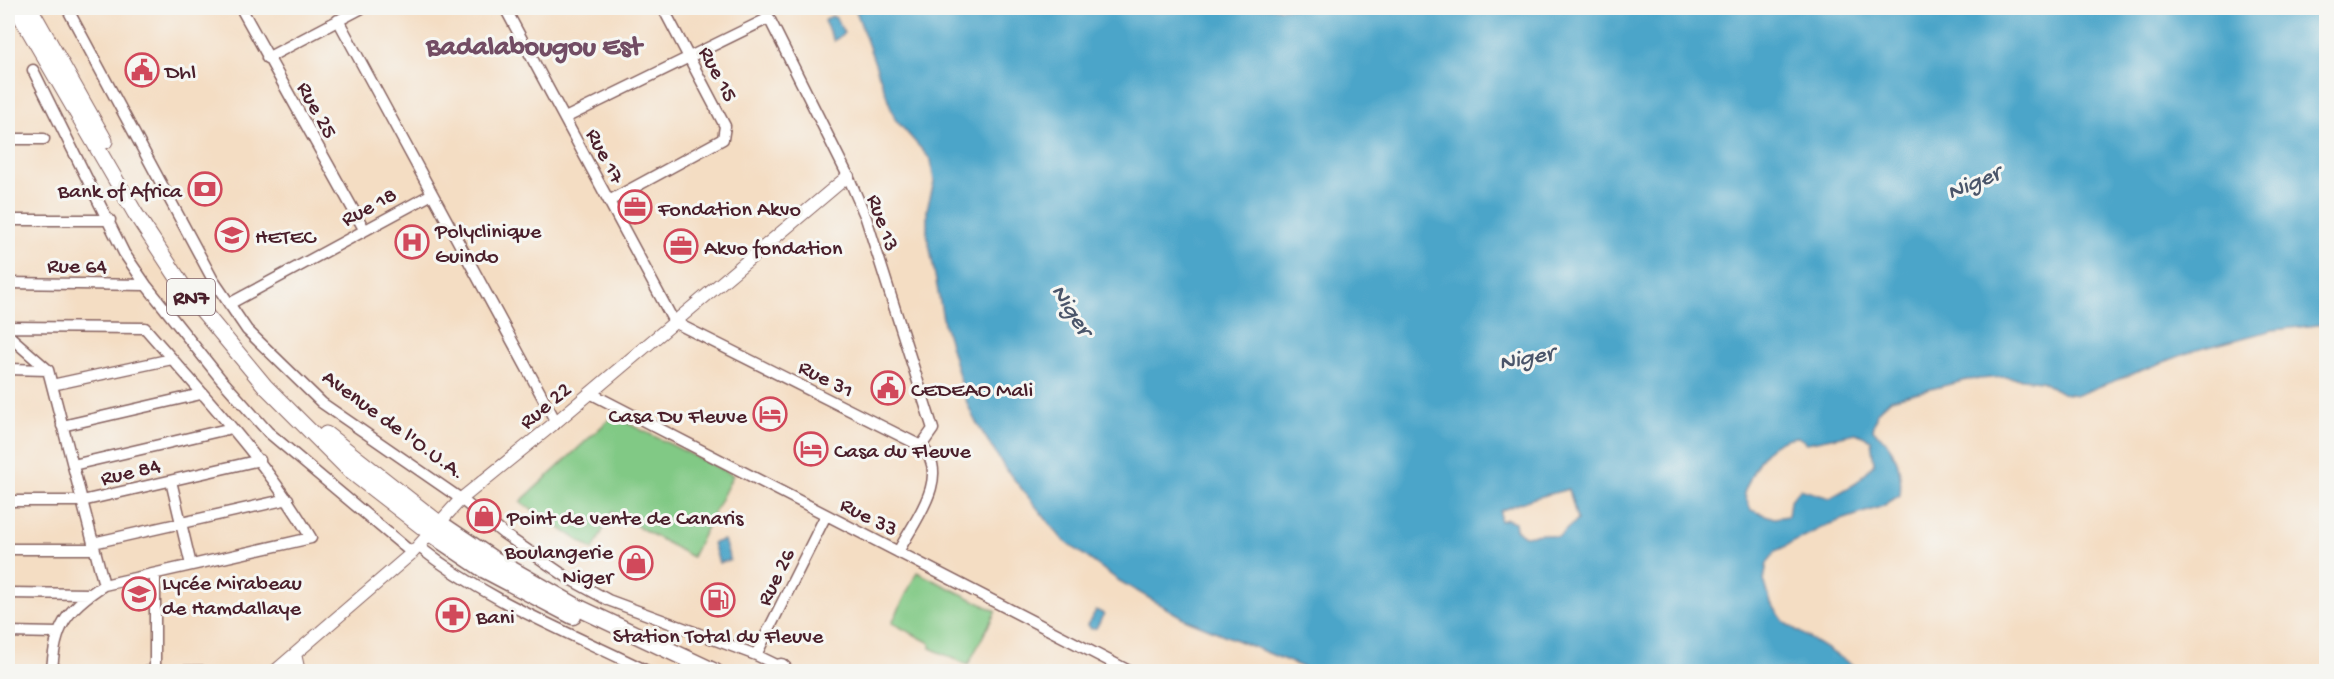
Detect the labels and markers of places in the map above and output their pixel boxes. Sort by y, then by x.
public building icon: Dhl [124,52,160,88]
place label: Dhl [163,61,196,87]
bank icon: Bank of Africa [187,171,223,207]
place label: Bank of Africa [57,180,183,206]
office icon: Fondation Akvo [617,189,653,225]
place label: Fondation Akvo [657,198,801,224]
school or university icon: HETEC [214,217,250,253]
place label: Polyclinique Guindo [434,220,542,271]
hospital icon: Polyclinique Guindo [394,224,430,260]
place label: HETEC [255,226,317,252]
office icon: Akvo fondation [663,228,699,264]
place label: Akvo fondation [704,237,843,263]
public building icon: CEDEAO Mali [870,370,906,406]
place label: CEDEAO Mali [911,379,1033,405]
hotel icon: Casa Du Fleuve [752,396,788,432]
place label: Casa Du Fleuve [609,405,748,431]
hotel icon: Casa du Fleuve [793,431,829,467]
place label: Casa du Fleuve [834,440,972,466]
shop icon: Point de vente de Canaris [466,498,502,534]
place label: Point de vente de Canaris [506,507,744,533]
place label: Boulangerie Niger [504,541,615,592]
shop icon: Boulangerie Niger [618,545,654,581]
place label: Lycée Mirabeau de Hamdallaye [162,572,302,623]
school or university icon: Lycée Mirabeau de Hamdallaye [121,576,157,612]
fuel station icon: Station Total du Fleuve [700,582,736,618]
pharmacy icon: Bani [435,597,471,633]
place label: Bani [475,606,515,632]
place label: Station Total du Fleuve [613,625,824,651]

